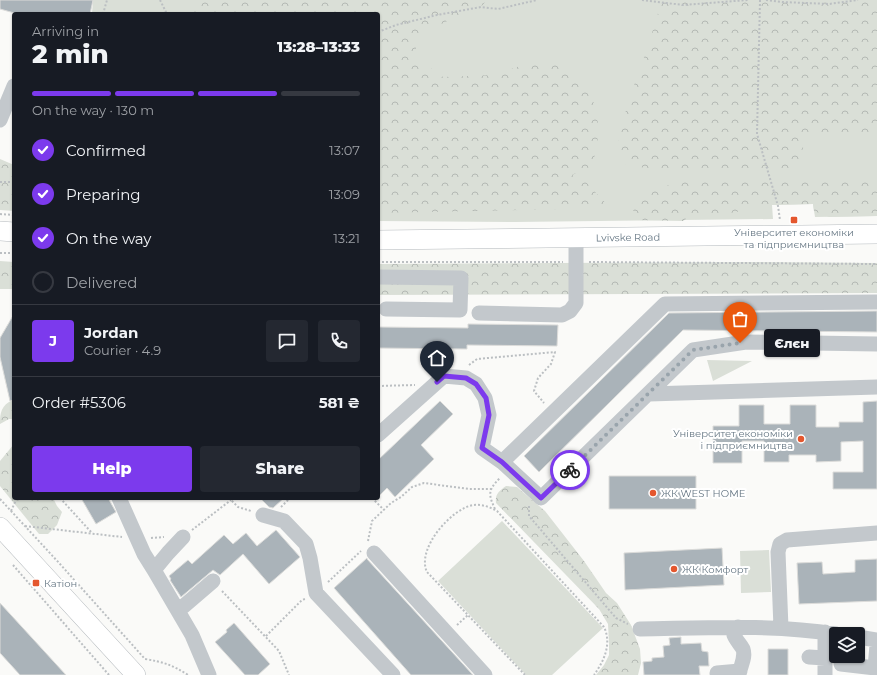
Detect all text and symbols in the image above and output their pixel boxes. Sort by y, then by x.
text: Arriving in [32,23,99,39]
text: 13:28–13:33 [277,37,360,56]
text: 2 min [32,38,109,70]
text: On the way · 130 m [32,102,154,118]
icon: check [32,139,54,161]
text: Confirmed [66,141,146,160]
text: 13:07 [329,142,360,158]
icon: check [32,183,54,205]
text: Preparing [66,185,141,204]
text: 13:09 [329,186,360,202]
marker: Університет економіки та підприємництва [789,215,799,225]
place label: Університет економіки та підприємництва [734,226,854,251]
icon: check [32,227,54,249]
text: On the way [66,229,151,248]
text: 13:21 [333,230,360,246]
street label: Lvivske Road [596,230,660,244]
text: Delivered [66,273,138,292]
pin [723,302,757,343]
icon: bag [729,308,751,330]
button: chat [266,320,308,362]
button: phone [318,320,360,362]
text: Jordan [84,323,138,342]
callout: Єлєн [764,329,820,357]
text: J [49,331,57,350]
text: Єлєн [775,335,809,351]
pin [420,341,454,382]
text: Courier · 4.9 [84,342,161,358]
icon: home [426,347,448,369]
text: Order #5306 [32,393,126,412]
text: 581 ₴ [319,393,360,412]
place label: Університет економіки і підприємництва [673,427,793,452]
marker: Університет економіки і підприємництва [796,434,806,444]
button: Help [32,446,192,492]
button: Share [200,446,360,492]
courier [550,450,590,490]
icon: bike [559,459,581,481]
place label: ЖК WEST HOME [661,487,746,500]
marker: ЖК WEST HOME [648,488,658,498]
place label: ЖК Комфорт [682,563,748,576]
marker: ЖК Комфорт [669,564,679,574]
place label: Катіон [44,577,77,590]
marker: Катіон [31,578,41,588]
map controls [829,627,865,663]
button: layers [829,627,865,663]

